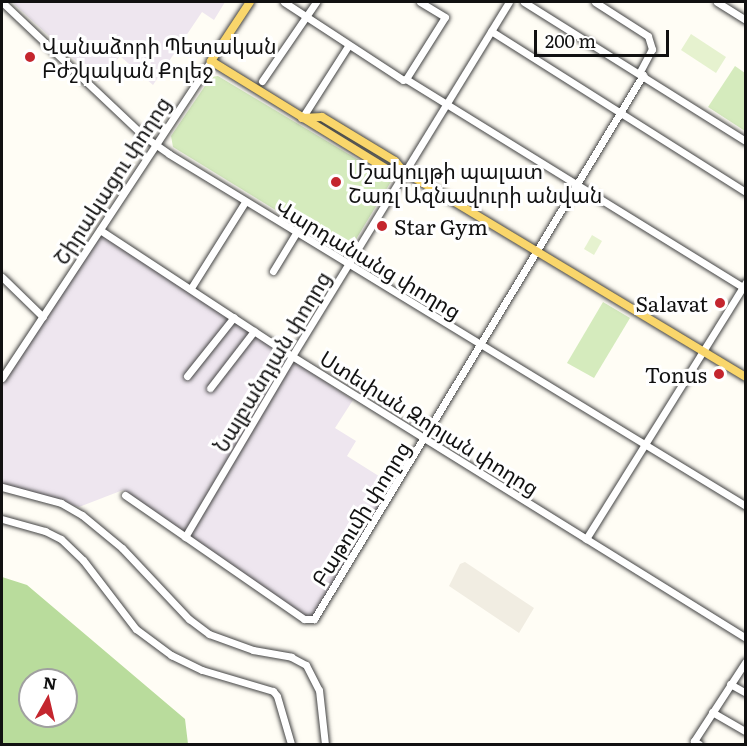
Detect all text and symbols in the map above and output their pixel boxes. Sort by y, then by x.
scale bar [537,18,672,56]
text: 200 m [545,27,596,54]
place label: Վանաձորի Պետական Բժշկական Քոլեջ [42,32,277,82]
marker: Վանաձորի Պետական Բժշկական Քոլեջ [23,50,37,64]
street label: Շիրակացու փողոց [47,91,175,269]
place label: Մշակույթի պալատ Շառլ Ազնավուրի անվան [348,157,602,207]
marker: Մշակույթի պալատ Շառլ Ազնավուրի անվան [329,175,343,189]
street label: Վարդանանց փողոց [272,193,466,323]
place label: Star Gym [394,213,488,239]
marker: Star Gym [375,219,389,233]
street label: Նալբանդյան փողոց [207,266,335,456]
place label: Salavat [636,290,708,316]
marker: Salavat [713,296,727,310]
street label: Ստեփան Զորյան փողոց [316,344,544,500]
place label: Tonus [645,361,707,387]
marker: Tonus [712,367,726,381]
street label: Բաթումի փողոց [305,436,415,590]
north arrow [18,668,78,728]
text: N [42,669,59,695]

